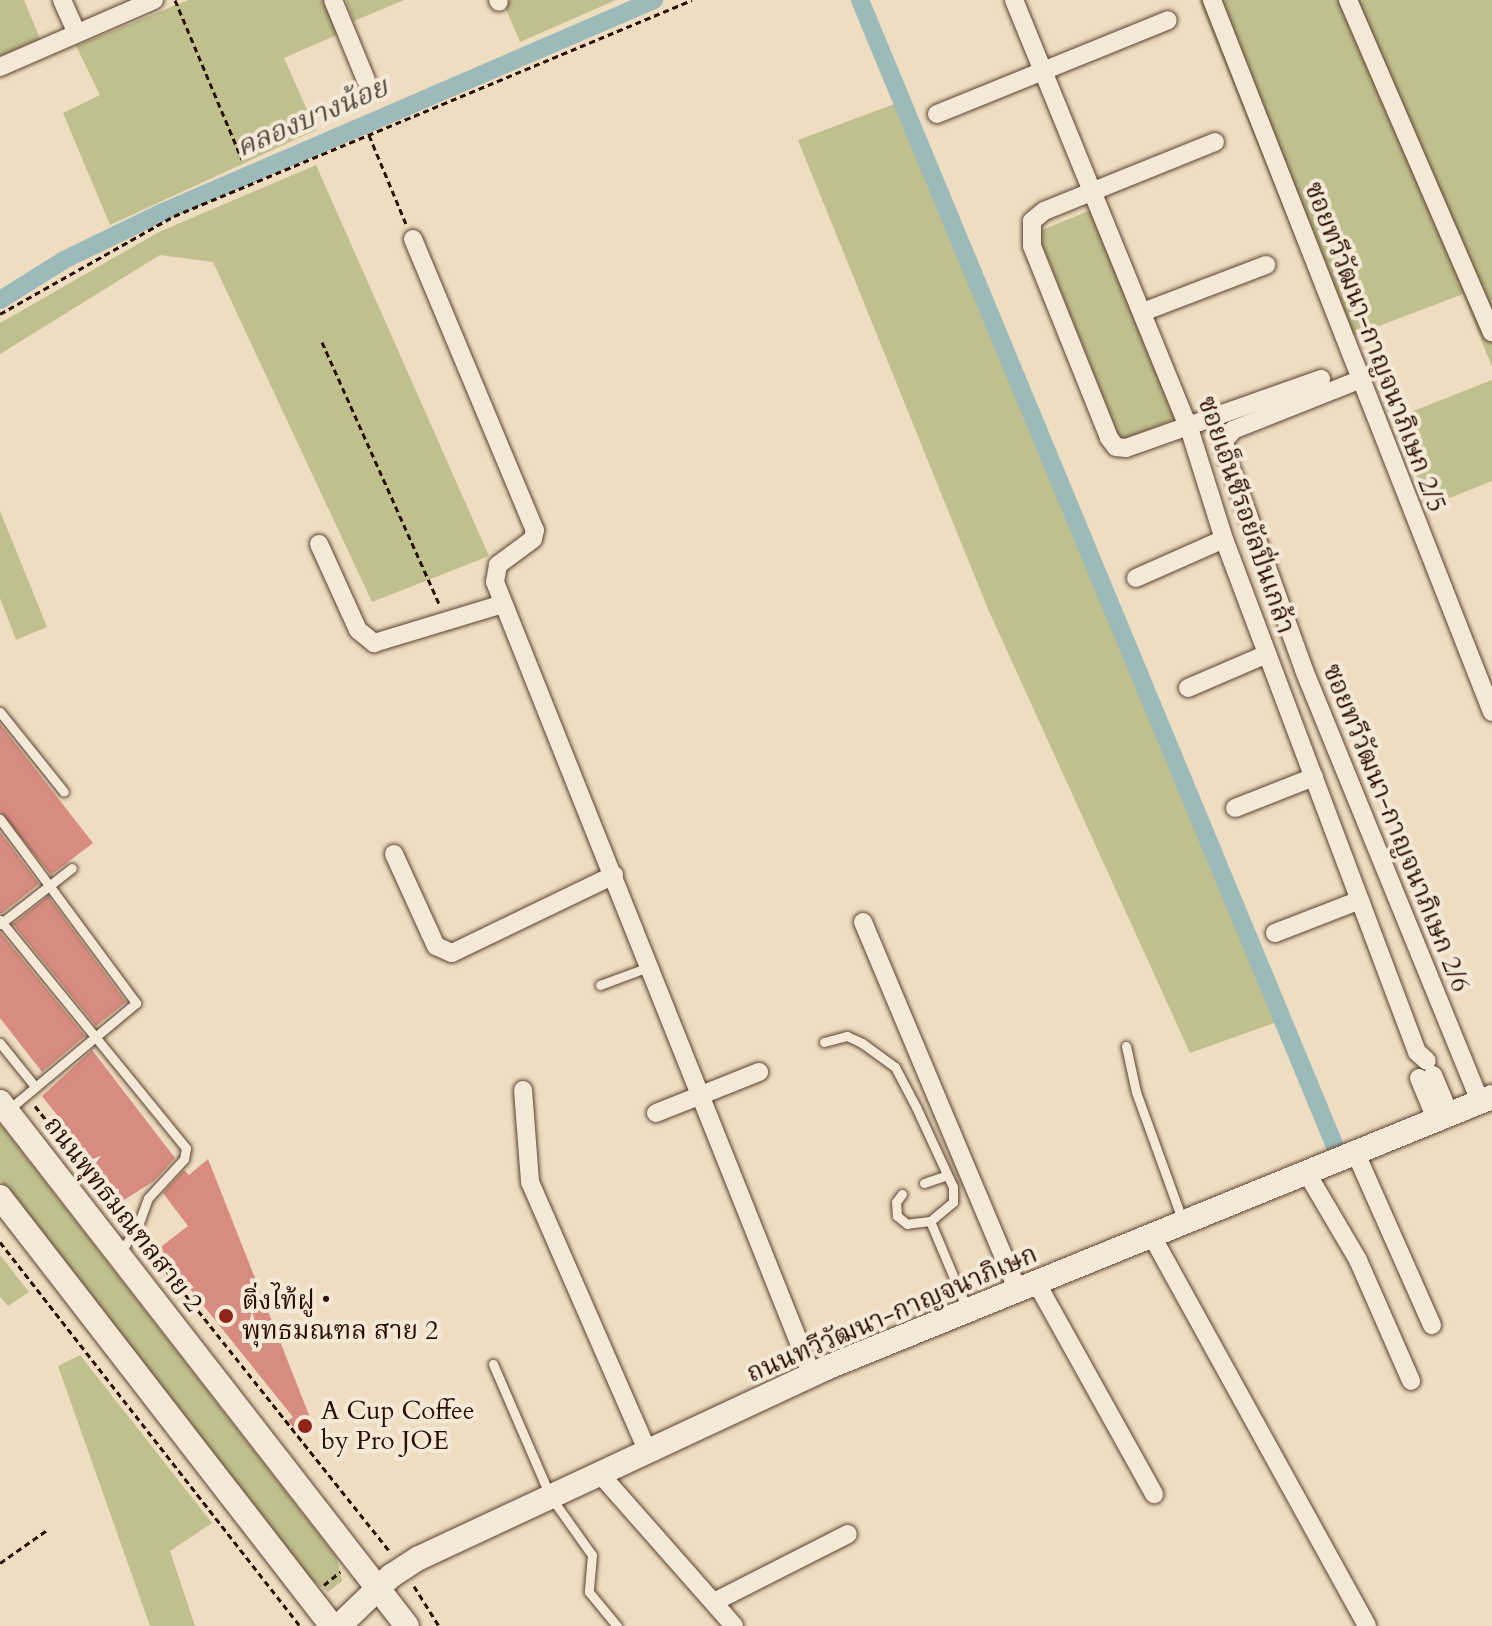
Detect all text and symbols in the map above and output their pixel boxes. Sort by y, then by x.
water label: คลองบางน้อย [231,70,393,164]
street label: ซอยทวีวัฒนา-กาญจนาภิเษก 2/5 [1298,178,1452,516]
street label: ซอยเอ็นซีรอยัลปิ่นเกล้า [1191,392,1301,638]
street label: ซอยทวีวัฒนา-กาญจนาภิเษก 2/6 [1316,659,1476,997]
street label: ถนนพุทธมณฑลสาย 2 [37,1110,209,1318]
street label: ถนนทวีวัฒนา-กาญจนาภิเษก [742,1239,1042,1389]
place label: ติ่งไท้ฝู • พุทธมณฑล สาย 2 [242,1285,438,1346]
marker: ติ่งไท้ฝู • พุทธมณฑล สาย 2 [217,1307,235,1325]
place label: A Cup Coffee by Pro JOE [321,1395,475,1456]
marker: A Cup Coffee by Pro JOE [296,1417,314,1435]

